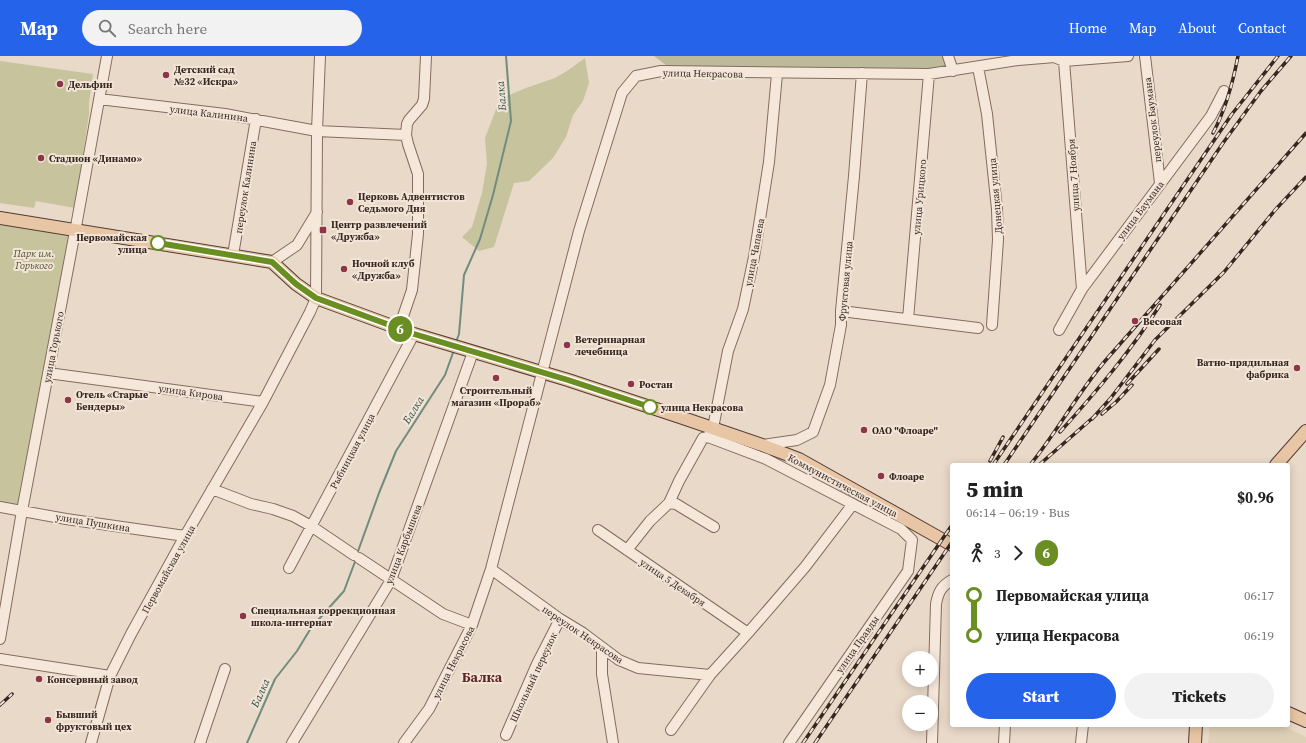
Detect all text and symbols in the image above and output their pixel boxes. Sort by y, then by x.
search box [82,10,362,46]
text: Map [20,15,58,41]
icon: search [96,17,118,39]
text: Search here [128,18,207,39]
text: Home [1069,18,1107,38]
text: Map [1129,18,1156,38]
text: About [1178,18,1216,38]
text: Contact [1238,18,1286,38]
place label: Детский сад №32 «Искра» [174,63,238,88]
street label: улица Некрасова [663,66,744,81]
marker: Детский сад №32 «Искра» [161,70,171,80]
street label: переулок Баумана [1141,76,1164,163]
place label: Дельфин [68,78,113,91]
marker: Дельфин [55,79,65,89]
water label: Балка [493,80,510,112]
street label: улица Калинина [169,102,250,125]
street label: улица 7 Ноября [1064,138,1083,212]
street label: переулок Калинина [232,139,259,234]
place label: Стадион «Динамо» [49,152,142,165]
marker: Стадион «Динамо» [36,153,46,163]
street label: Донецкая улица [986,157,1005,234]
street label: улица Урицкого [910,158,929,235]
street label: улица Баумана [1114,177,1167,242]
place label: Церковь Адвентистов Седьмого Дня [358,190,465,215]
marker: Церковь Адвентистов Седьмого Дня [345,197,355,207]
street label: улица Чапаева [742,216,768,287]
place label: Центр развлечений «Дружба» [331,218,427,243]
marker: Центр развлечений «Дружба» [318,225,328,235]
place label: Первомайская улица [76,231,148,256]
marker: Первомайская улица [150,235,166,251]
street label: Фруктовая улица [836,240,856,322]
park label: Парк им. Горького [13,247,55,272]
place label: Ночной клуб «Дружба» [352,257,415,282]
marker: Ночной клуб «Дружба» [339,264,349,274]
street label: улица Горького [40,310,67,384]
place label: Весовая [1143,315,1182,328]
line badge: 6 [387,316,413,342]
marker: Весовая [1130,316,1140,326]
text: 6 [396,319,404,339]
place label: Ветеринарная лечебница [575,333,646,358]
marker: Ветеринарная лечебница [562,340,572,350]
place label: Ватно-прядильная фабрика [1197,356,1290,381]
marker: Ватно-прядильная фабрика [1292,363,1302,373]
marker: Строительный магазин «Прораб» [491,373,501,383]
place label: Ростан [639,378,673,391]
marker: Ростан [626,379,636,389]
street label: улица Кирова [158,382,225,404]
place label: Строительный магазин «Прораб» [451,384,541,409]
place label: Отель «Старые Бендеры» [76,388,148,413]
water label: Балка [399,393,428,428]
marker: Отель «Старые Бендеры» [63,395,73,405]
marker: улица Некрасова [642,399,658,415]
place label: улица Некрасова [660,401,744,414]
street label: Рыбницкая улица [327,410,378,491]
place label: ОАО "Флоаре" [872,424,939,437]
marker: ОАО "Флоаре" [859,425,869,435]
street label: Коммунистическая улица [786,451,901,520]
place label: Флоаре [889,470,924,483]
marker: Флоаре [876,471,886,481]
text: 5 min [966,474,1023,504]
text: $0.96 [1237,487,1274,508]
street label: улица Карбышева [382,502,425,586]
text: 06:14 – 06:19 · Bus [966,504,1070,521]
street label: улица Пушкина [55,510,132,535]
street label: Первомайская улица [139,522,199,616]
icon: walk [966,542,988,564]
icon: forward [1007,542,1029,564]
text: 6 [1043,543,1050,563]
text: 3 [994,545,1001,562]
street label: улица 5 Декабря [637,556,708,609]
text: Первомайская улица [996,585,1149,606]
text: 06:17 [1244,587,1274,604]
street label: переулок Некрасова [540,602,627,667]
place label: Специальная коррекционная школа-интернат [251,604,396,629]
marker: Специальная коррекционная школа-интернат [238,611,248,621]
street label: улица Правды [833,613,882,676]
street label: улица Некрасова [429,623,478,701]
text: улица Некрасова [996,625,1119,646]
text: 06:19 [1244,627,1274,644]
street label: Школьный переулок [507,630,560,724]
map controls [902,651,938,731]
button: + [902,651,938,687]
district label: Балка [462,667,503,687]
place label: Консервный завод [47,673,138,686]
button: Start [966,673,1116,719]
button: Tickets [1124,673,1274,719]
marker: Консервный завод [34,674,44,684]
water label: Балка [247,676,273,711]
button: − [902,695,938,731]
place label: Бывший фруктовый цех [56,708,132,733]
marker: Бывший фруктовый цех [43,715,53,725]

